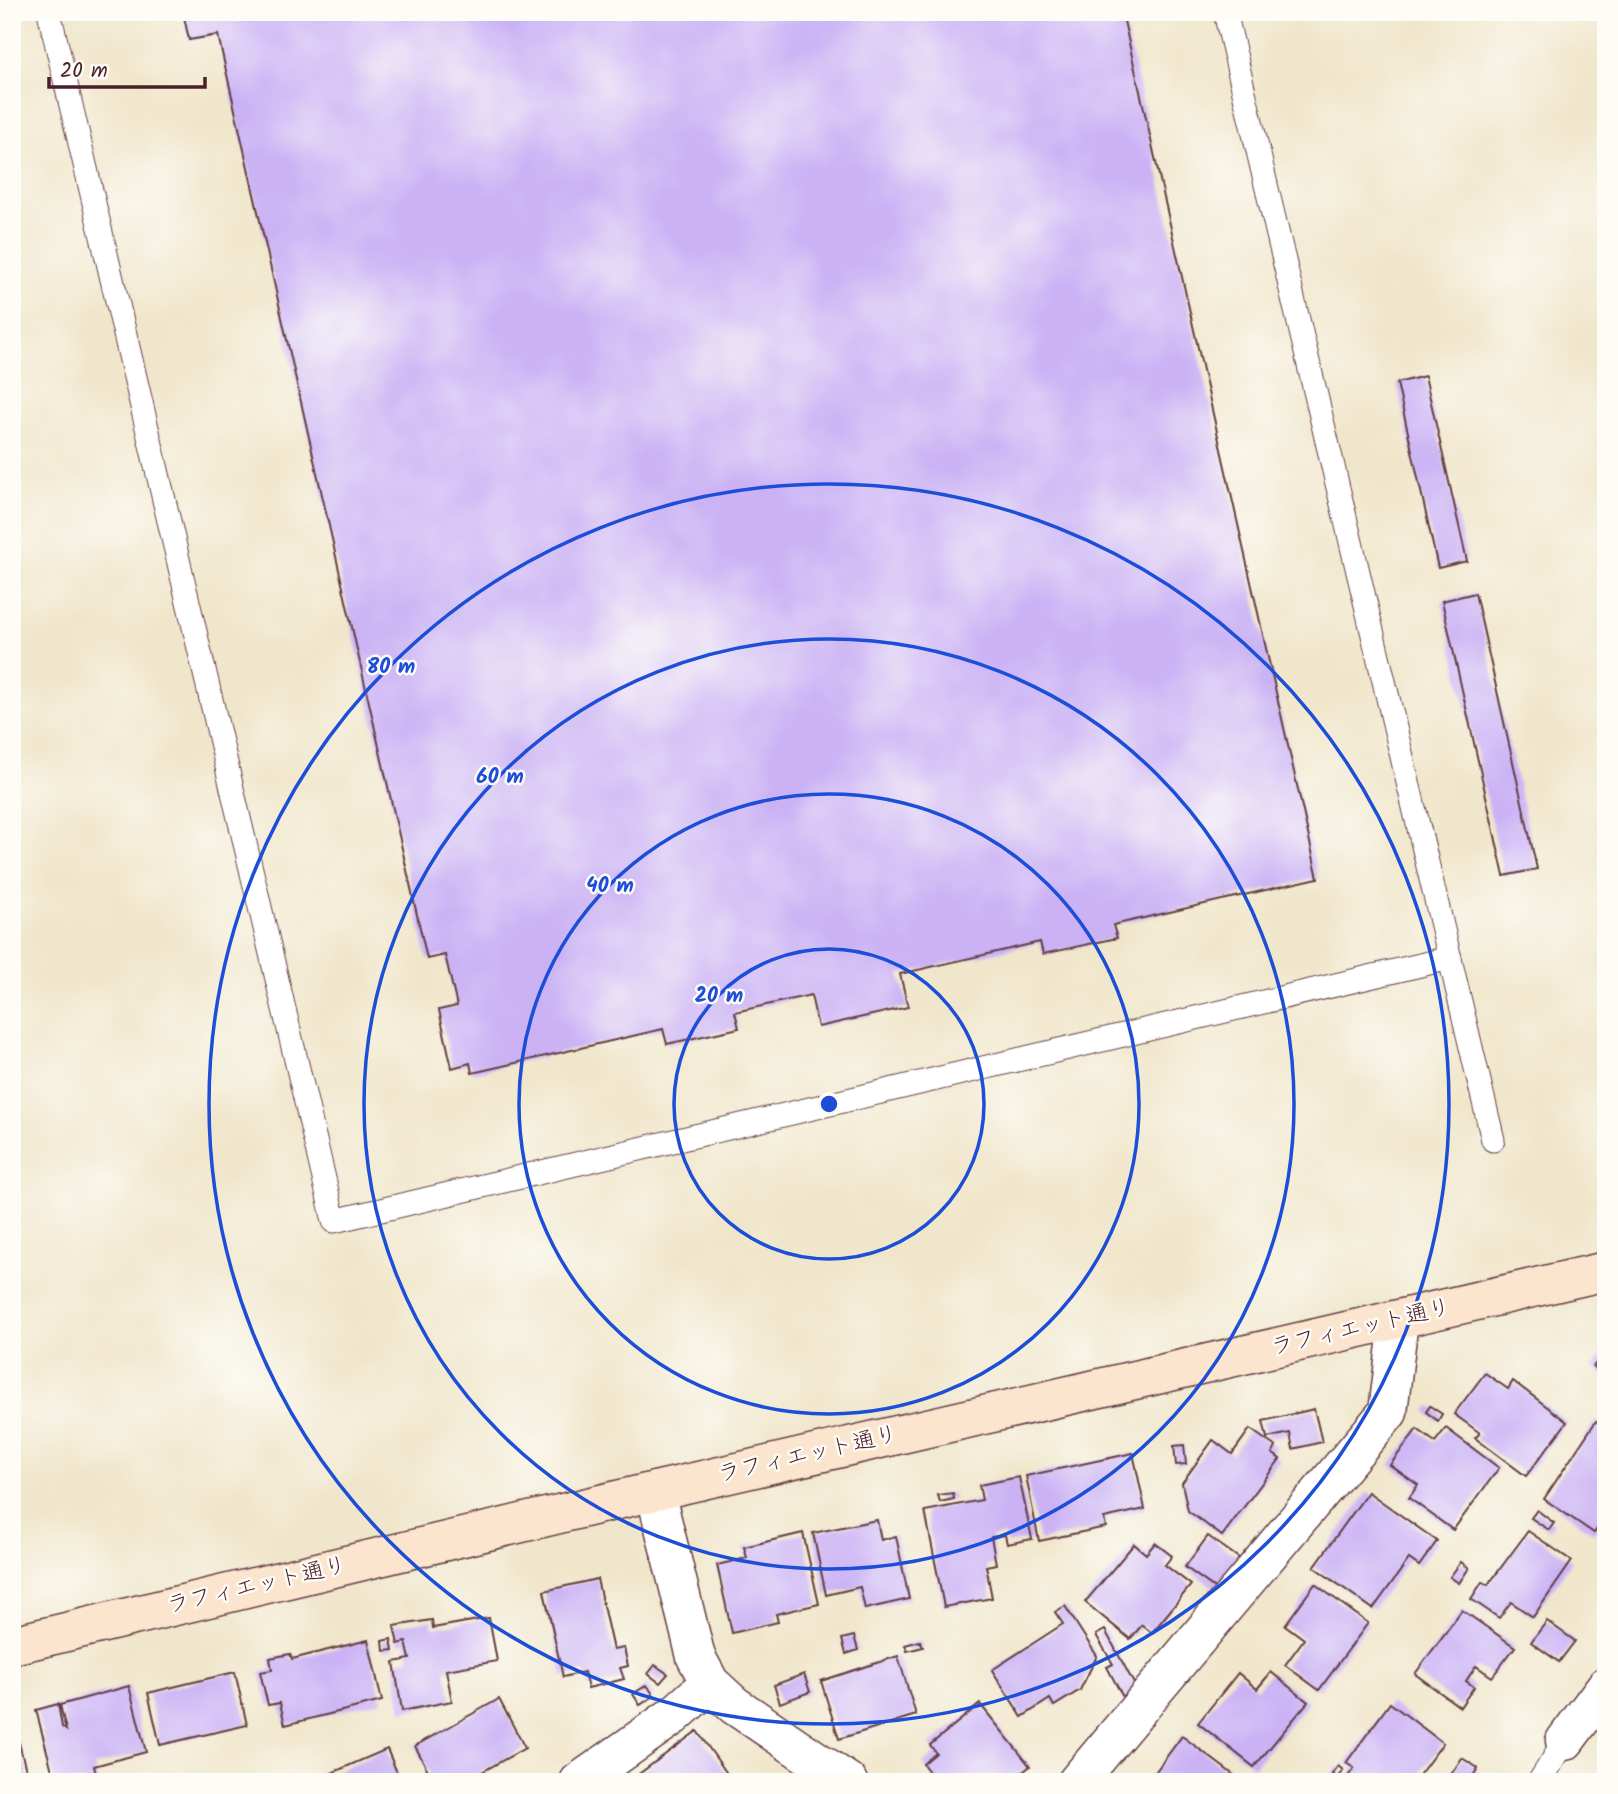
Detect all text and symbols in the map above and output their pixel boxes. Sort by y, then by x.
scale bar [49,46,205,90]
text: 20 m [60,55,108,88]
text: 80 m [367,651,415,684]
text: 60 m [476,761,524,794]
text: 40 m [586,870,634,903]
text: 20 m [695,980,743,1013]
centre of rings [817,1092,841,1116]
street label: ラフィエット通り [1267,1290,1455,1366]
street label: ラフィエット通り [714,1417,902,1493]
street label: ラフィエット通り [163,1548,351,1624]

